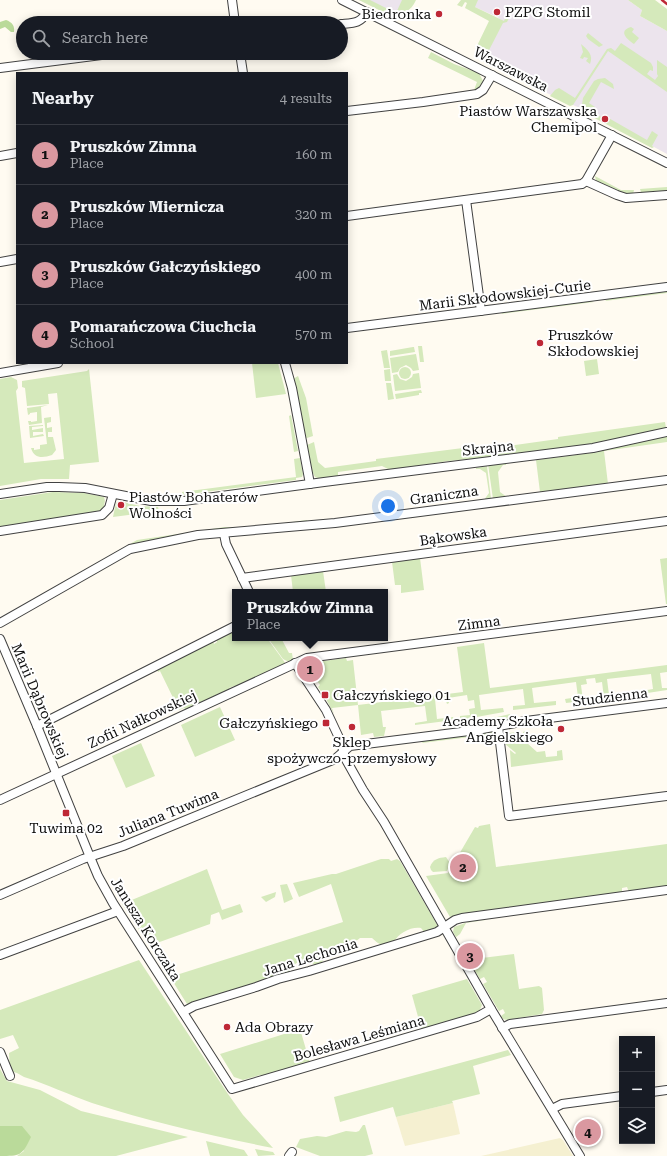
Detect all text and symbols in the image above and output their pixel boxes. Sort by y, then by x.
place label: PZPG Stomil [505,4,591,20]
place label: Biedronka [361,6,431,22]
marker: PZPG Stomil [492,7,502,17]
marker: Biedronka [434,9,444,19]
search box [16,16,348,60]
icon: search [30,27,52,49]
text: Search here [62,29,148,47]
street label: Warszawska [471,43,551,95]
text: Nearby [32,88,94,108]
text: 4 results [280,91,332,106]
place label: Piastów Warszawska Chemipol [459,103,598,135]
marker: Piastów Warszawska Chemipol [600,114,610,124]
text: Pruszków Zimna [70,138,197,156]
text: 1 [41,147,49,162]
text: 160 m [295,147,332,162]
text: Place [70,156,104,171]
text: Pruszków Miernicza [70,198,224,216]
text: 2 [41,207,49,222]
text: 320 m [295,207,332,222]
text: Place [70,216,104,231]
text: Pruszków Gałczyńskiego [70,258,261,276]
text: 3 [41,267,49,282]
text: 400 m [295,267,332,282]
text: Place [70,276,104,291]
street label: Marii Skłodowskiej-Curie [418,276,592,313]
text: Pomarańczowa Ciuchcia [70,318,256,336]
text: 4 [41,327,49,342]
text: 570 m [295,327,332,342]
place label: Pruszków Skłodowskiej [548,327,639,359]
text: School [70,336,114,351]
marker: Pruszków Skłodowskiej [535,338,545,348]
street label: Skrajna [462,437,515,459]
street label: Graniczna [409,482,480,508]
place label: Piastów Bohaterów Wolności [129,489,258,521]
your location [378,496,398,516]
marker: Piastów Bohaterów Wolności [116,500,126,510]
street label: Bąkowska [418,523,488,549]
popup [232,589,388,641]
text: Pruszków Zimna [247,599,373,617]
street label: Zimna [457,612,502,634]
text: Place [247,617,280,632]
street label: Marii Dąbrowskiej [8,641,72,761]
pin: 1 [297,654,323,684]
street label: Studzienna [571,684,649,710]
street label: Zofii Nałkowskiej [85,687,199,751]
place label: Gałczyńskiego 01 [333,687,451,703]
marker: Gałczyńskiego 01 [320,690,330,700]
place label: Academy Szkoła Angielskiego [442,713,553,745]
place label: Gałczyńskiego [219,715,318,731]
marker: Gałczyńskiego [321,718,331,728]
marker: Sklep spożywczo-przemysłowy [347,722,357,732]
marker: Academy Szkoła Angielskiego [556,724,566,734]
place label: Sklep spożywczo-przemysłowy [267,734,438,766]
street label: Juliana Tuwima [115,785,221,841]
marker: Tuwima 02 [61,808,71,818]
place label: Tuwima 02 [29,820,103,836]
pin: 2 [450,852,476,882]
street label: Janusza Korczaka [108,874,185,984]
street label: Jana Lechonia [261,935,360,979]
pin: 3 [457,941,483,971]
street label: Bolesława Leśmiana [292,1012,427,1064]
place label: Ada Obrazy [235,1019,314,1035]
marker: Ada Obrazy [222,1022,232,1032]
map controls [619,1036,655,1144]
button: + [619,1036,655,1072]
button: − [619,1072,655,1108]
button: layers [619,1108,655,1144]
pin: 4 [575,1117,601,1147]

